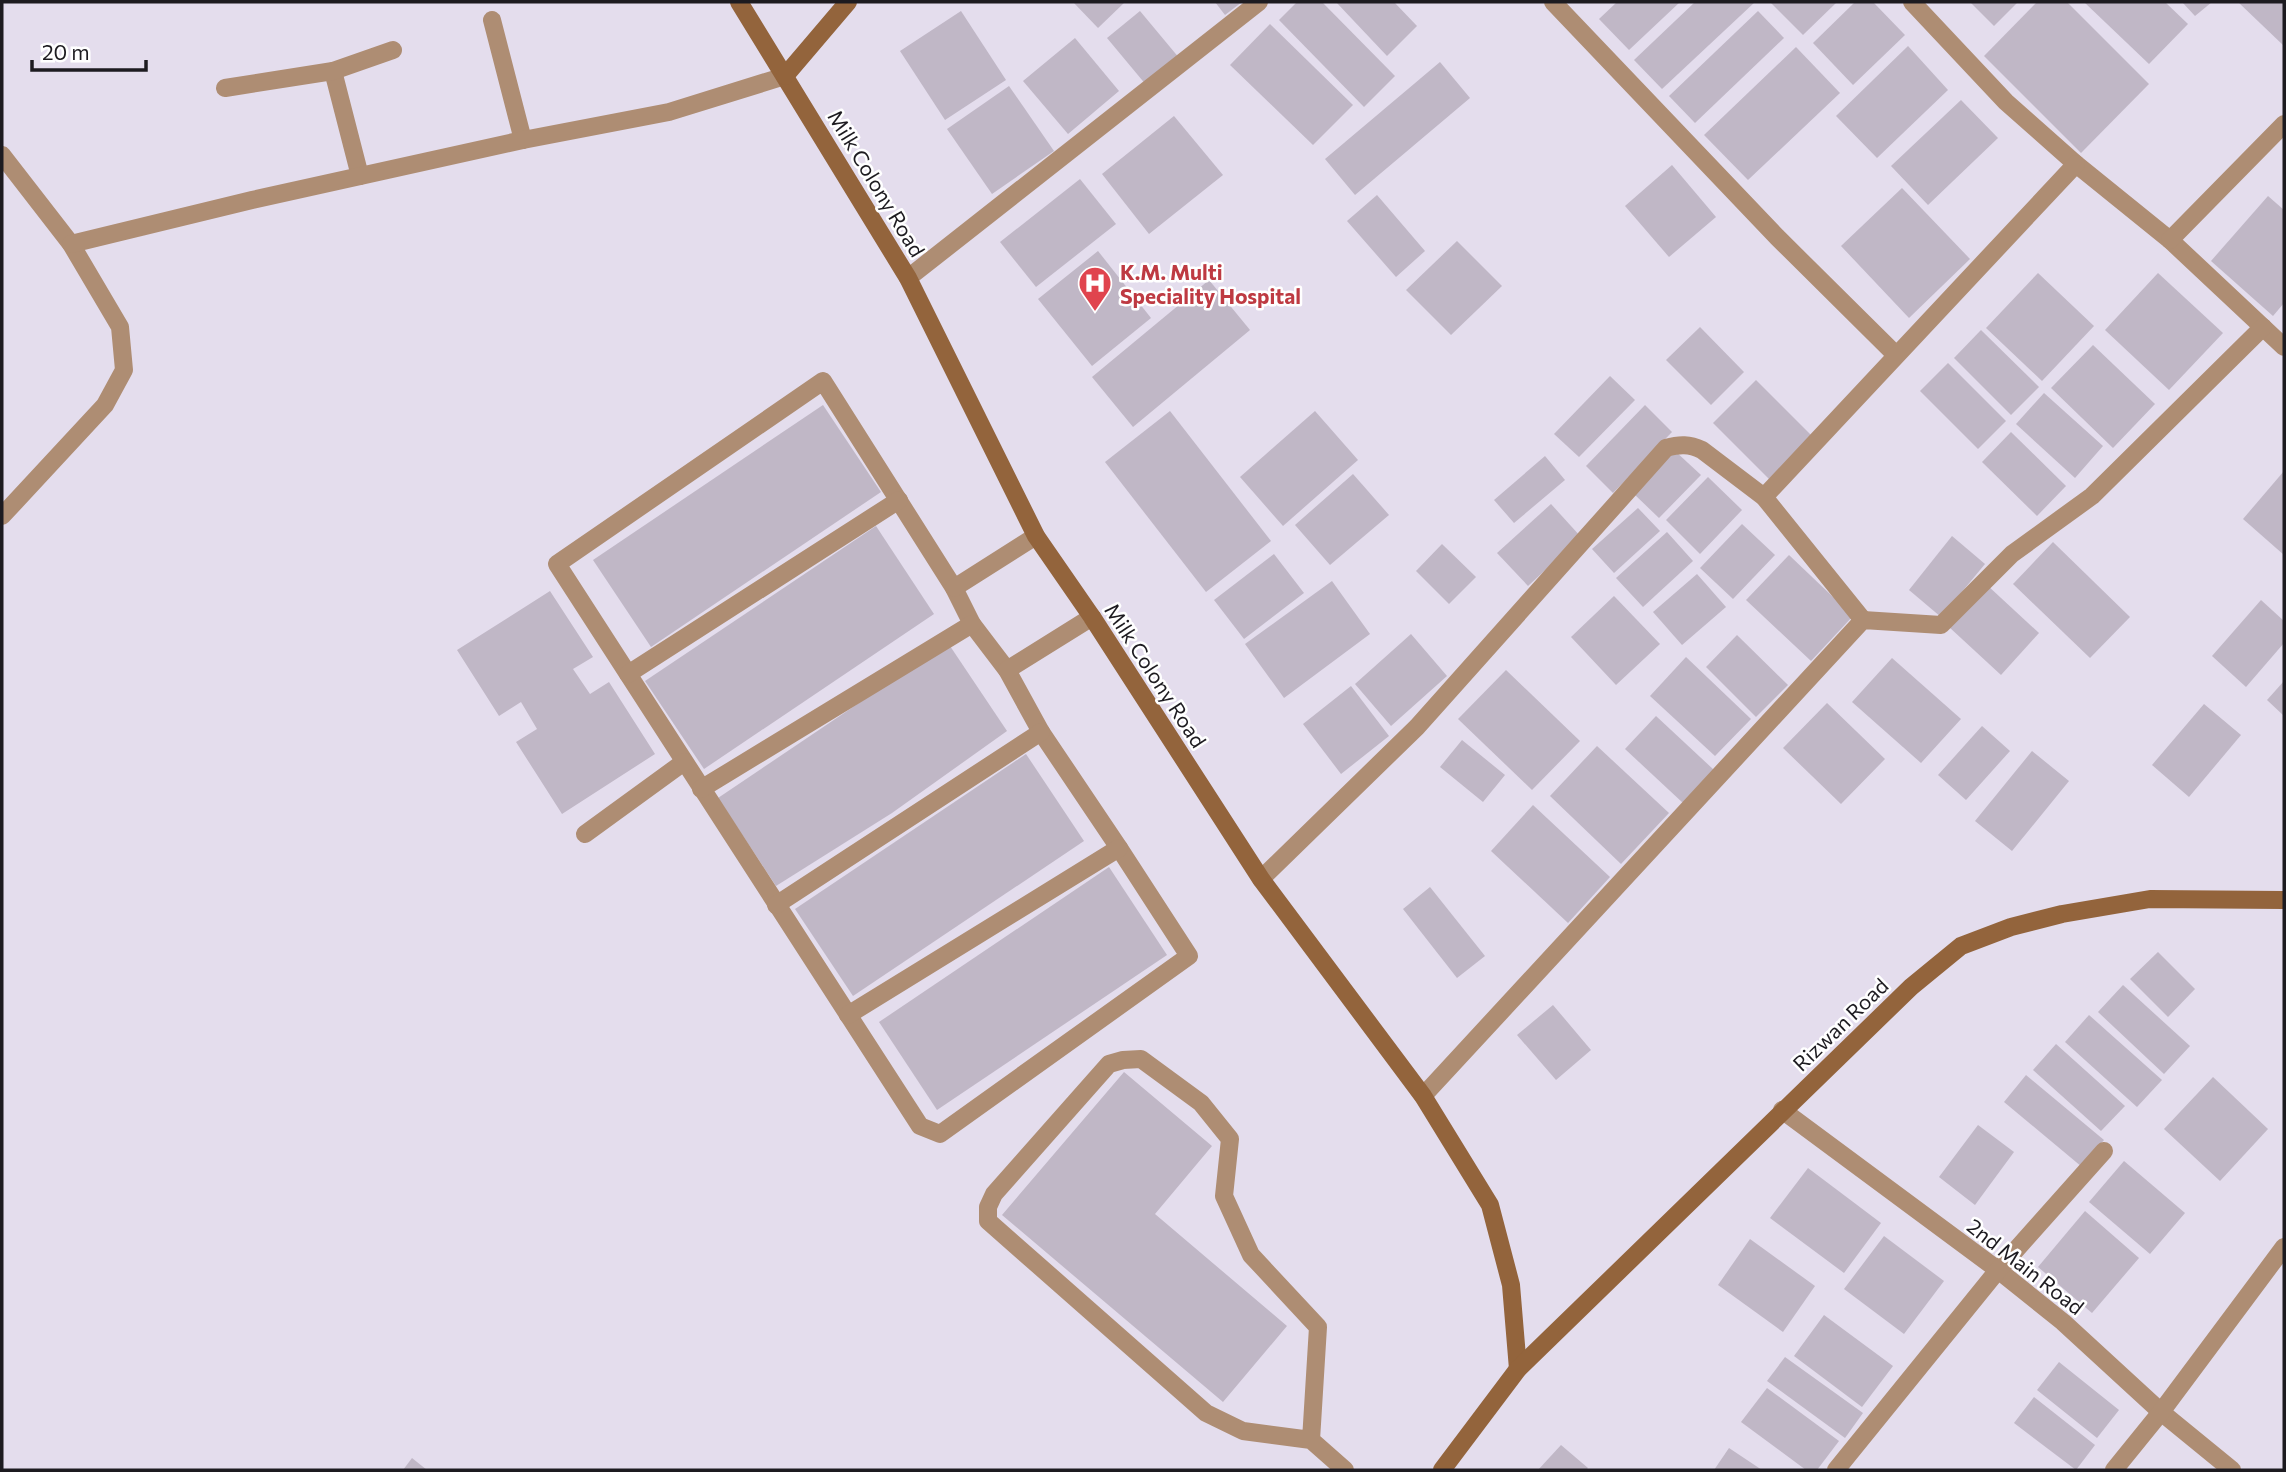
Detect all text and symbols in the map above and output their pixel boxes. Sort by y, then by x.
scale bar [32,28,145,72]
text: 20 m [42,39,90,64]
street label: Milk Colony Road [823,105,931,261]
place label: K.M. Multi Speciality Hospital [1120,259,1301,308]
hospital icon: K.M. Multi Speciality Hospital [1076,264,1114,313]
street label: Milk Colony Road [1100,598,1212,752]
street label: Rizwan Road [1787,972,1893,1076]
street label: 2nd Main Road [1963,1213,2089,1319]

